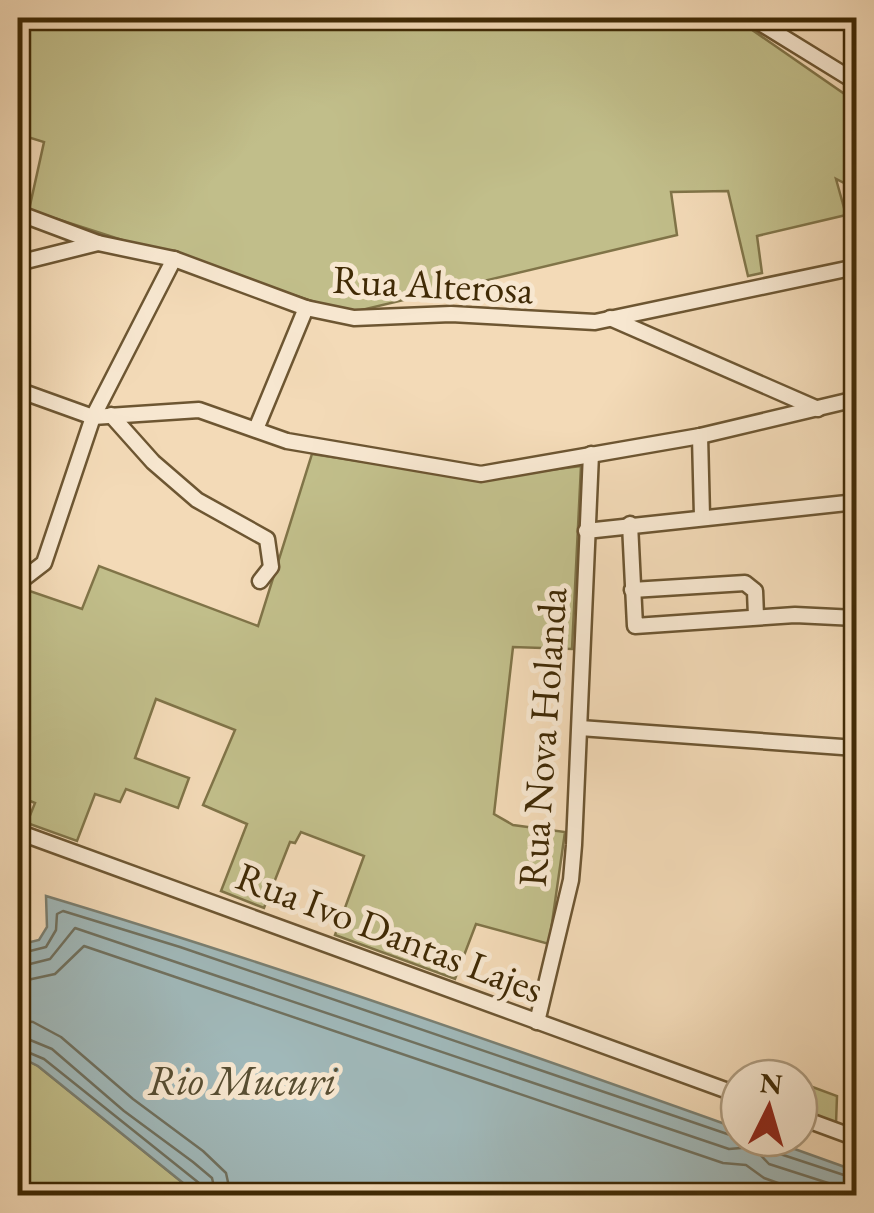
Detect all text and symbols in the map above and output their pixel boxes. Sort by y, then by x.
street label: Rua Alterosa [331,253,535,315]
street label: Rua Nova Holanda [506,586,578,888]
street label: Rua Ivo Dantas Lajes [229,850,551,1014]
water label: Rio Mucuri [147,1053,338,1108]
north arrow [719,1058,819,1158]
text: N [758,1064,784,1102]

